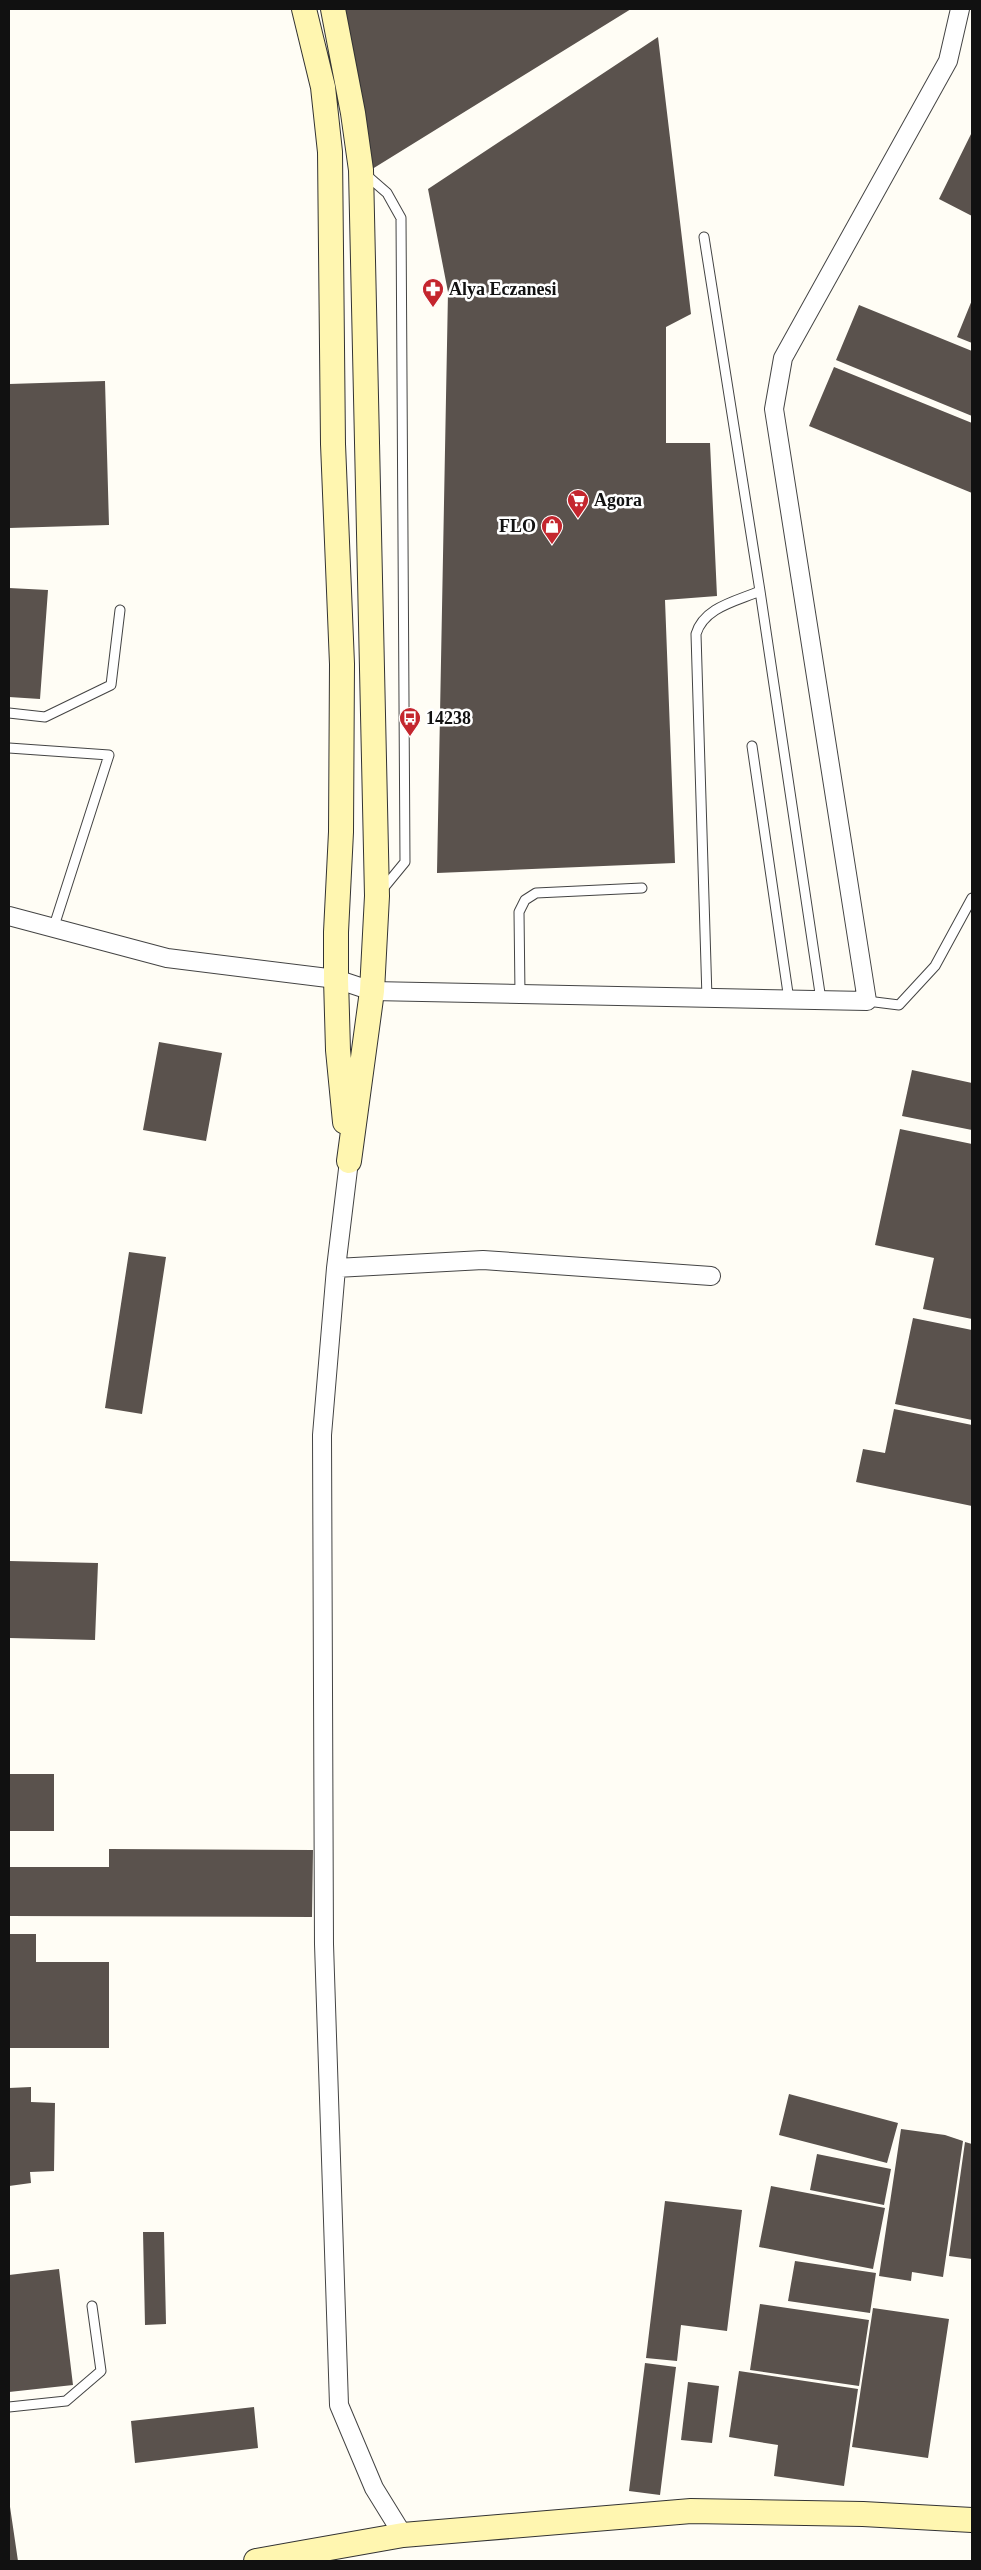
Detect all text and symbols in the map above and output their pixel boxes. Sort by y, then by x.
pharmacy icon: Alya Eczanesi [421,277,445,308]
place label: Alya Eczanesi [449,279,557,299]
supermarket icon: Agora [566,488,590,519]
place label: Agora [594,490,642,510]
shop icon: FLO [540,514,564,545]
place label: FLO [499,516,536,536]
bus stop icon: 14238 [398,706,422,737]
place label: 14238 [426,708,471,728]

